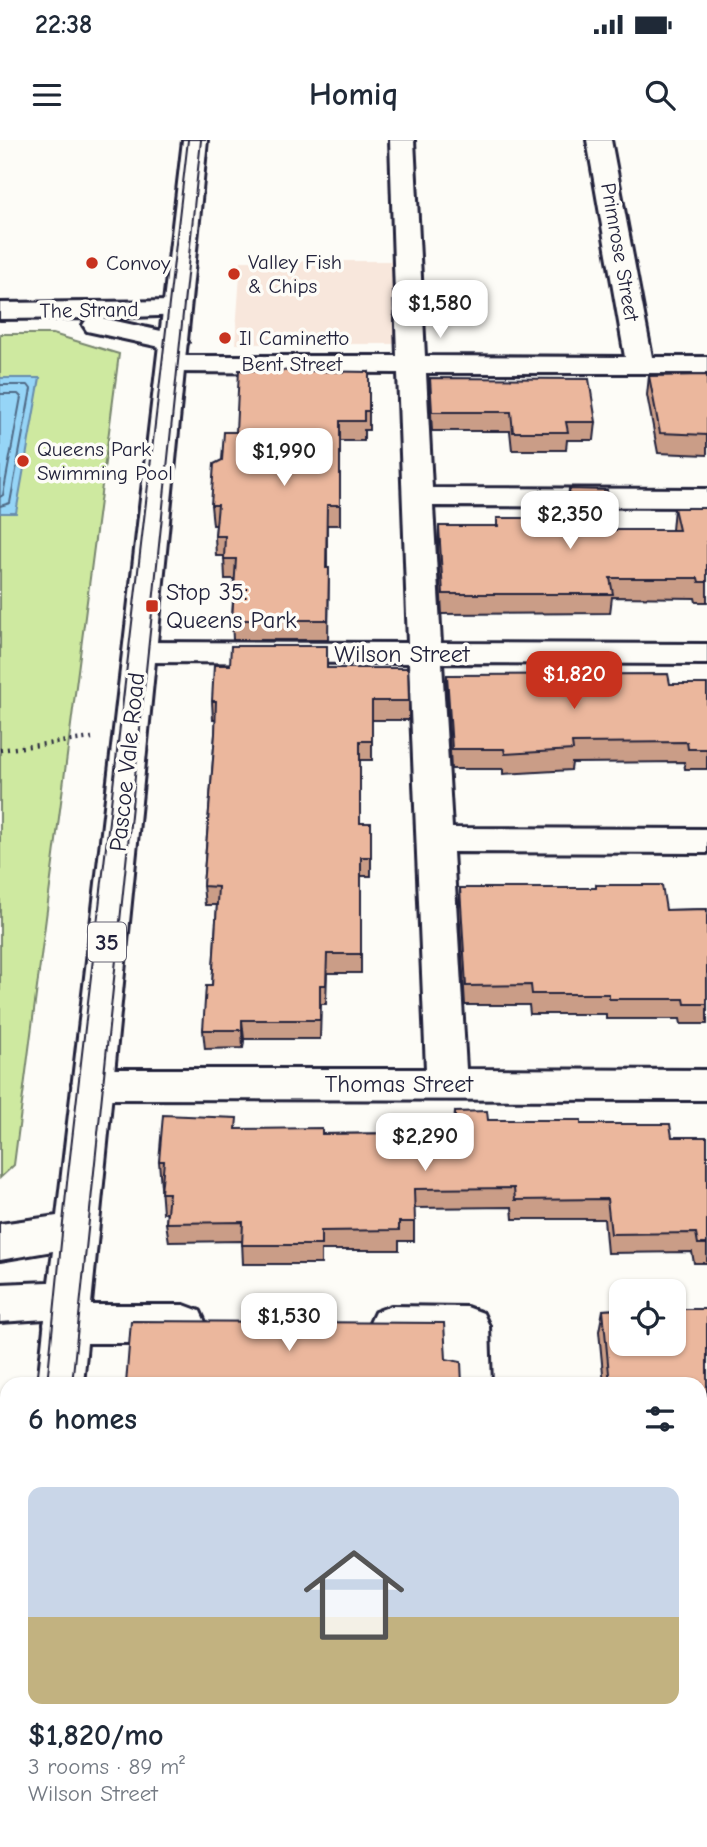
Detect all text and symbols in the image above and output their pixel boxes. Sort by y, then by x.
text: 22:38 [35,10,92,40]
icon: menu [28,76,66,114]
text: Homiq [309,76,398,113]
icon: search [641,76,679,114]
street label: Primrose Street [596,181,644,324]
place label: Valley Fish & Chips [248,250,342,298]
place label: Convoy [106,251,171,275]
marker: Convoy [84,255,100,271]
marker: Valley Fish & Chips [226,266,242,282]
pin: $1,580 [383,280,497,340]
text: $1,580 [408,289,472,316]
street label: The Strand [39,297,139,323]
place label: Il Caminetto [239,326,349,350]
marker: Il Caminetto [217,330,233,346]
street label: Bent Street [242,352,343,376]
pin: $1,990 [227,428,341,488]
place label: Queens Park Swimming Pool [37,437,173,485]
text: $1,990 [252,437,316,464]
marker: Queens Park Swimming Pool [15,453,31,469]
pin: $2,350 [513,492,627,551]
text: $2,350 [537,500,603,527]
place label: Stop 35: Queens Park [166,578,297,634]
marker: Stop 35: Queens Park [144,598,160,614]
street label: Wilson Street [334,640,471,668]
pin: $1,820 [517,652,631,711]
text: $1,820 [542,660,606,687]
street label: Pascoe Vale Road [104,671,150,853]
road number: 35 [88,922,126,962]
street label: Thomas Street [325,1070,474,1098]
pin: $2,290 [368,1114,482,1173]
text: $2,290 [392,1122,458,1149]
map controls [609,1279,686,1356]
button: locate [609,1279,686,1356]
pin: $1,530 [232,1294,346,1353]
text: $1,530 [257,1302,321,1329]
icon: filters [641,1400,679,1438]
text: 6 homes [28,1402,137,1437]
icon: home [291,1532,417,1658]
text: $1,820/mo [28,1718,164,1753]
text: 3 rooms · 89 m² [28,1753,185,1780]
text: Wilson Street [28,1780,158,1807]

